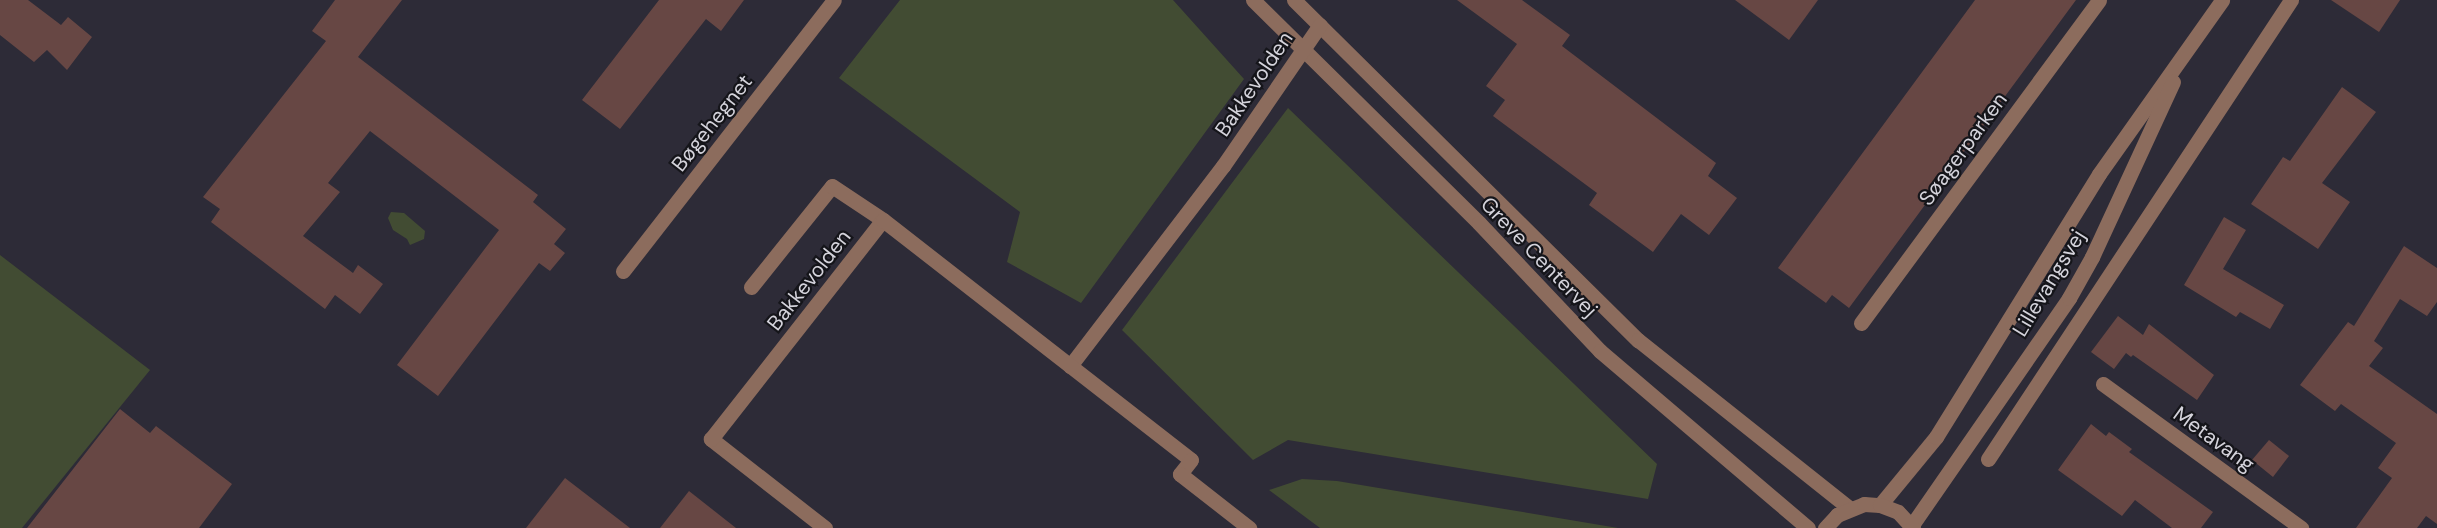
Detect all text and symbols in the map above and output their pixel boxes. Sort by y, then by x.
street label: Bakkevolden [1210,27,1298,141]
street label: Bøgehegnet [666,70,758,176]
street label: Søagerparken [1914,88,2012,210]
street label: Greve Centervej [1475,192,1603,322]
street label: Bakkevolden [762,225,856,335]
street label: Lillevangsvej [2007,225,2091,341]
street label: Metavang [2168,401,2260,477]

